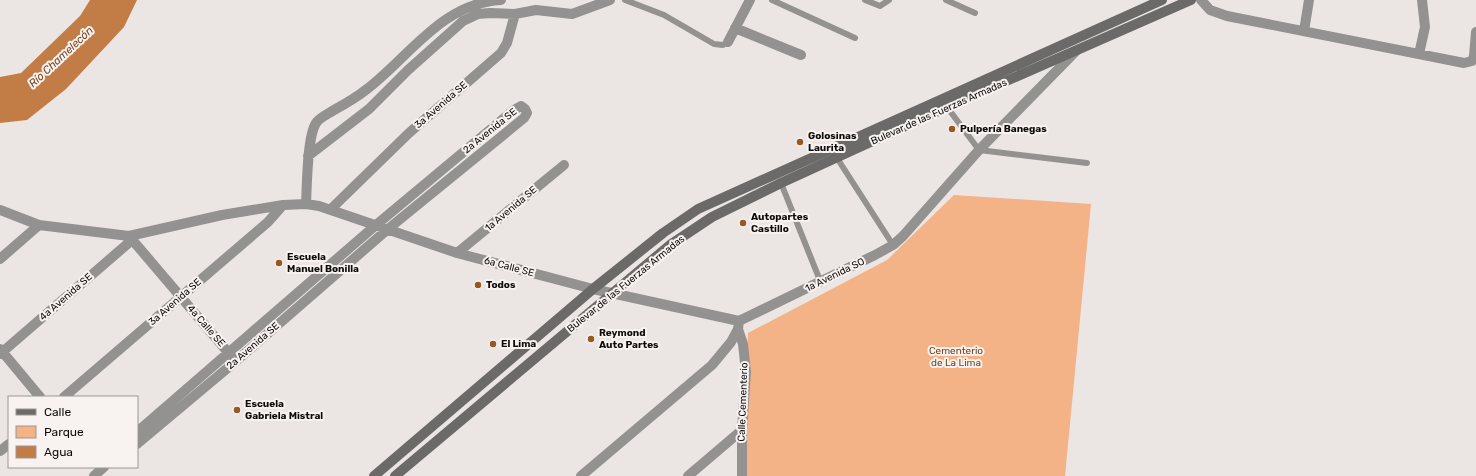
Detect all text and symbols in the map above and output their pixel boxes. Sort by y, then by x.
water label: Río Chamelecón [26,24,96,90]
street label: Bulevar de las Fuerzas Armadas [869,77,1009,147]
street label: 3a Avenida SE [412,79,470,131]
street label: 2a Avenida SE [461,106,519,156]
place label: Pulpería Banegas [960,123,1047,135]
marker: Pulpería Banegas [947,124,957,134]
place label: Golosinas Laurita [808,130,857,154]
marker: Golosinas Laurita [795,137,805,147]
street label: 1a Avenida SE [483,184,539,234]
place label: Autopartes Castillo [751,211,809,235]
marker: Autopartes Castillo [738,218,748,228]
street label: Bulevar de las Fuerzas Armadas [565,233,687,335]
place label: Escuela Manuel Bonilla [287,251,359,275]
street label: 6a Calle SE [483,255,535,279]
street label: 1a Avenida SO [803,255,867,295]
marker: Escuela Manuel Bonilla [274,258,284,268]
street label: 4a Avenida SE [37,271,95,323]
street label: 3a Avenida SE [146,276,204,328]
place label: Todos [486,279,516,291]
marker: Todos [473,280,483,290]
street label: 4a Calle SE [185,303,227,349]
street label: 2a Avenida SE [224,320,282,372]
place label: Reymond Auto Partes [599,327,659,351]
marker: Reymond Auto Partes [586,334,596,344]
place label: El Lima [501,338,536,350]
marker: El Lima [488,339,498,349]
park label: Cementerio de La Lima [929,345,983,369]
street label: Calle Cementerio [736,362,750,442]
legend [8,396,138,468]
place label: Escuela Gabriela Mistral [245,398,323,422]
text: Calle [44,405,71,419]
marker: Escuela Gabriela Mistral [232,405,242,415]
text: Parque [44,425,84,439]
text: Agua [44,445,73,459]

